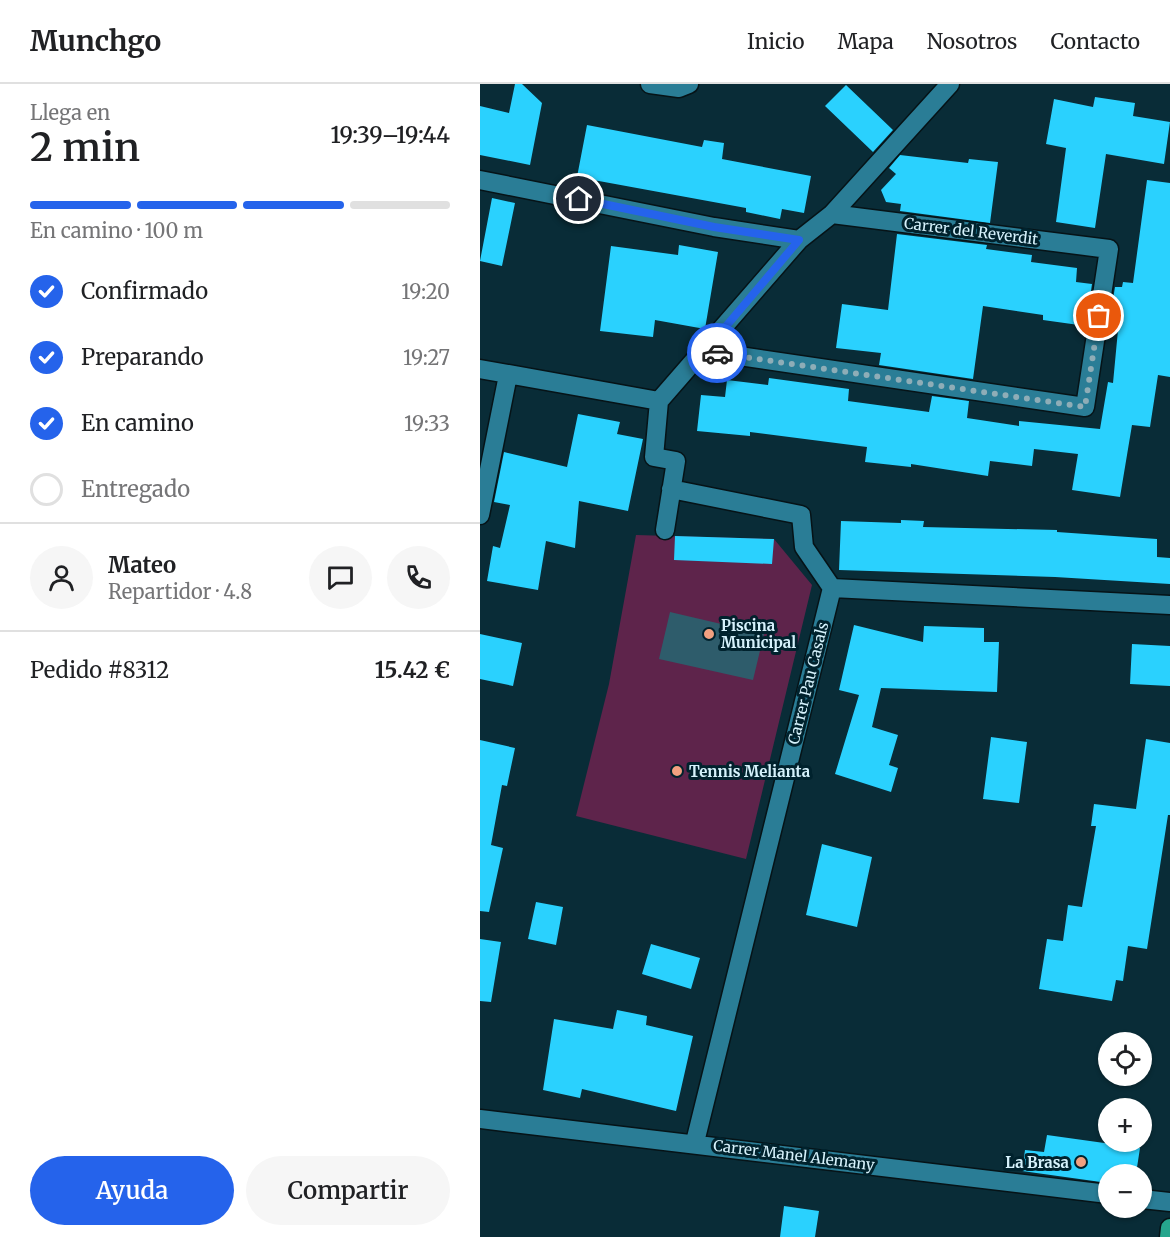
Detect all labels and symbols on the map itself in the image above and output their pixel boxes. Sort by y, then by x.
pin [553,173,604,224]
street label: Carrer del Reverdit [903,213,1039,249]
pin [1073,290,1124,341]
courier [687,323,747,383]
place label: Piscina Municipal [721,616,796,652]
street label: Carrer Pau Casals [784,620,832,746]
marker: Piscina Municipal [702,627,716,641]
place label: Tennis Melianta [689,762,811,781]
marker: Tennis Melianta [670,764,684,778]
street label: Carrer Manel Alemany [712,1136,876,1174]
place label: La Brasa [1005,1153,1070,1172]
marker: La Brasa [1074,1155,1088,1169]

